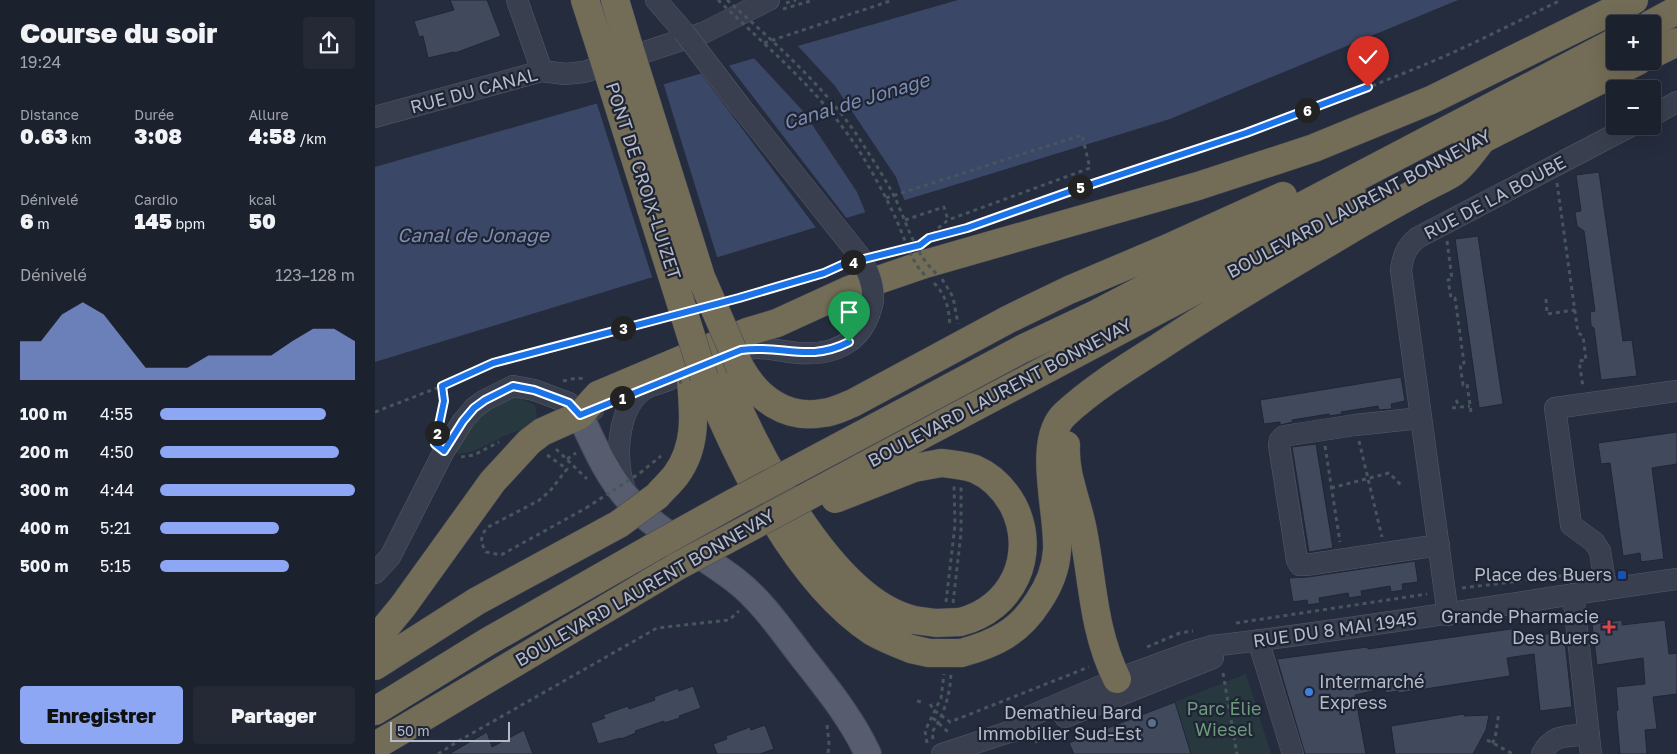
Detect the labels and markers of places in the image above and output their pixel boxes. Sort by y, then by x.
pin [1347,36,1389,87]
pin: 6 [1295,98,1319,122]
pin: 5 [1067,174,1093,200]
pin: 4 [841,250,865,274]
pin [828,291,870,342]
pin: 3 [611,316,635,340]
pin: 1 [609,386,635,410]
pin: 2 [425,420,449,446]
place label: Place des Buers [1474,563,1612,585]
marker: Place des Buers [1616,569,1628,581]
place label: Grande Pharmacie Des Buers [1441,605,1599,648]
marker: Grande Pharmacie Des Buers [1603,621,1615,633]
place label: Intermarché Express [1319,670,1424,713]
marker: Intermarché Express [1303,686,1315,698]
place label: Demathieu Bard Immobilier Sud-Est [977,701,1142,744]
marker: Demathieu Bard Immobilier Sud-Est [1146,717,1158,729]

